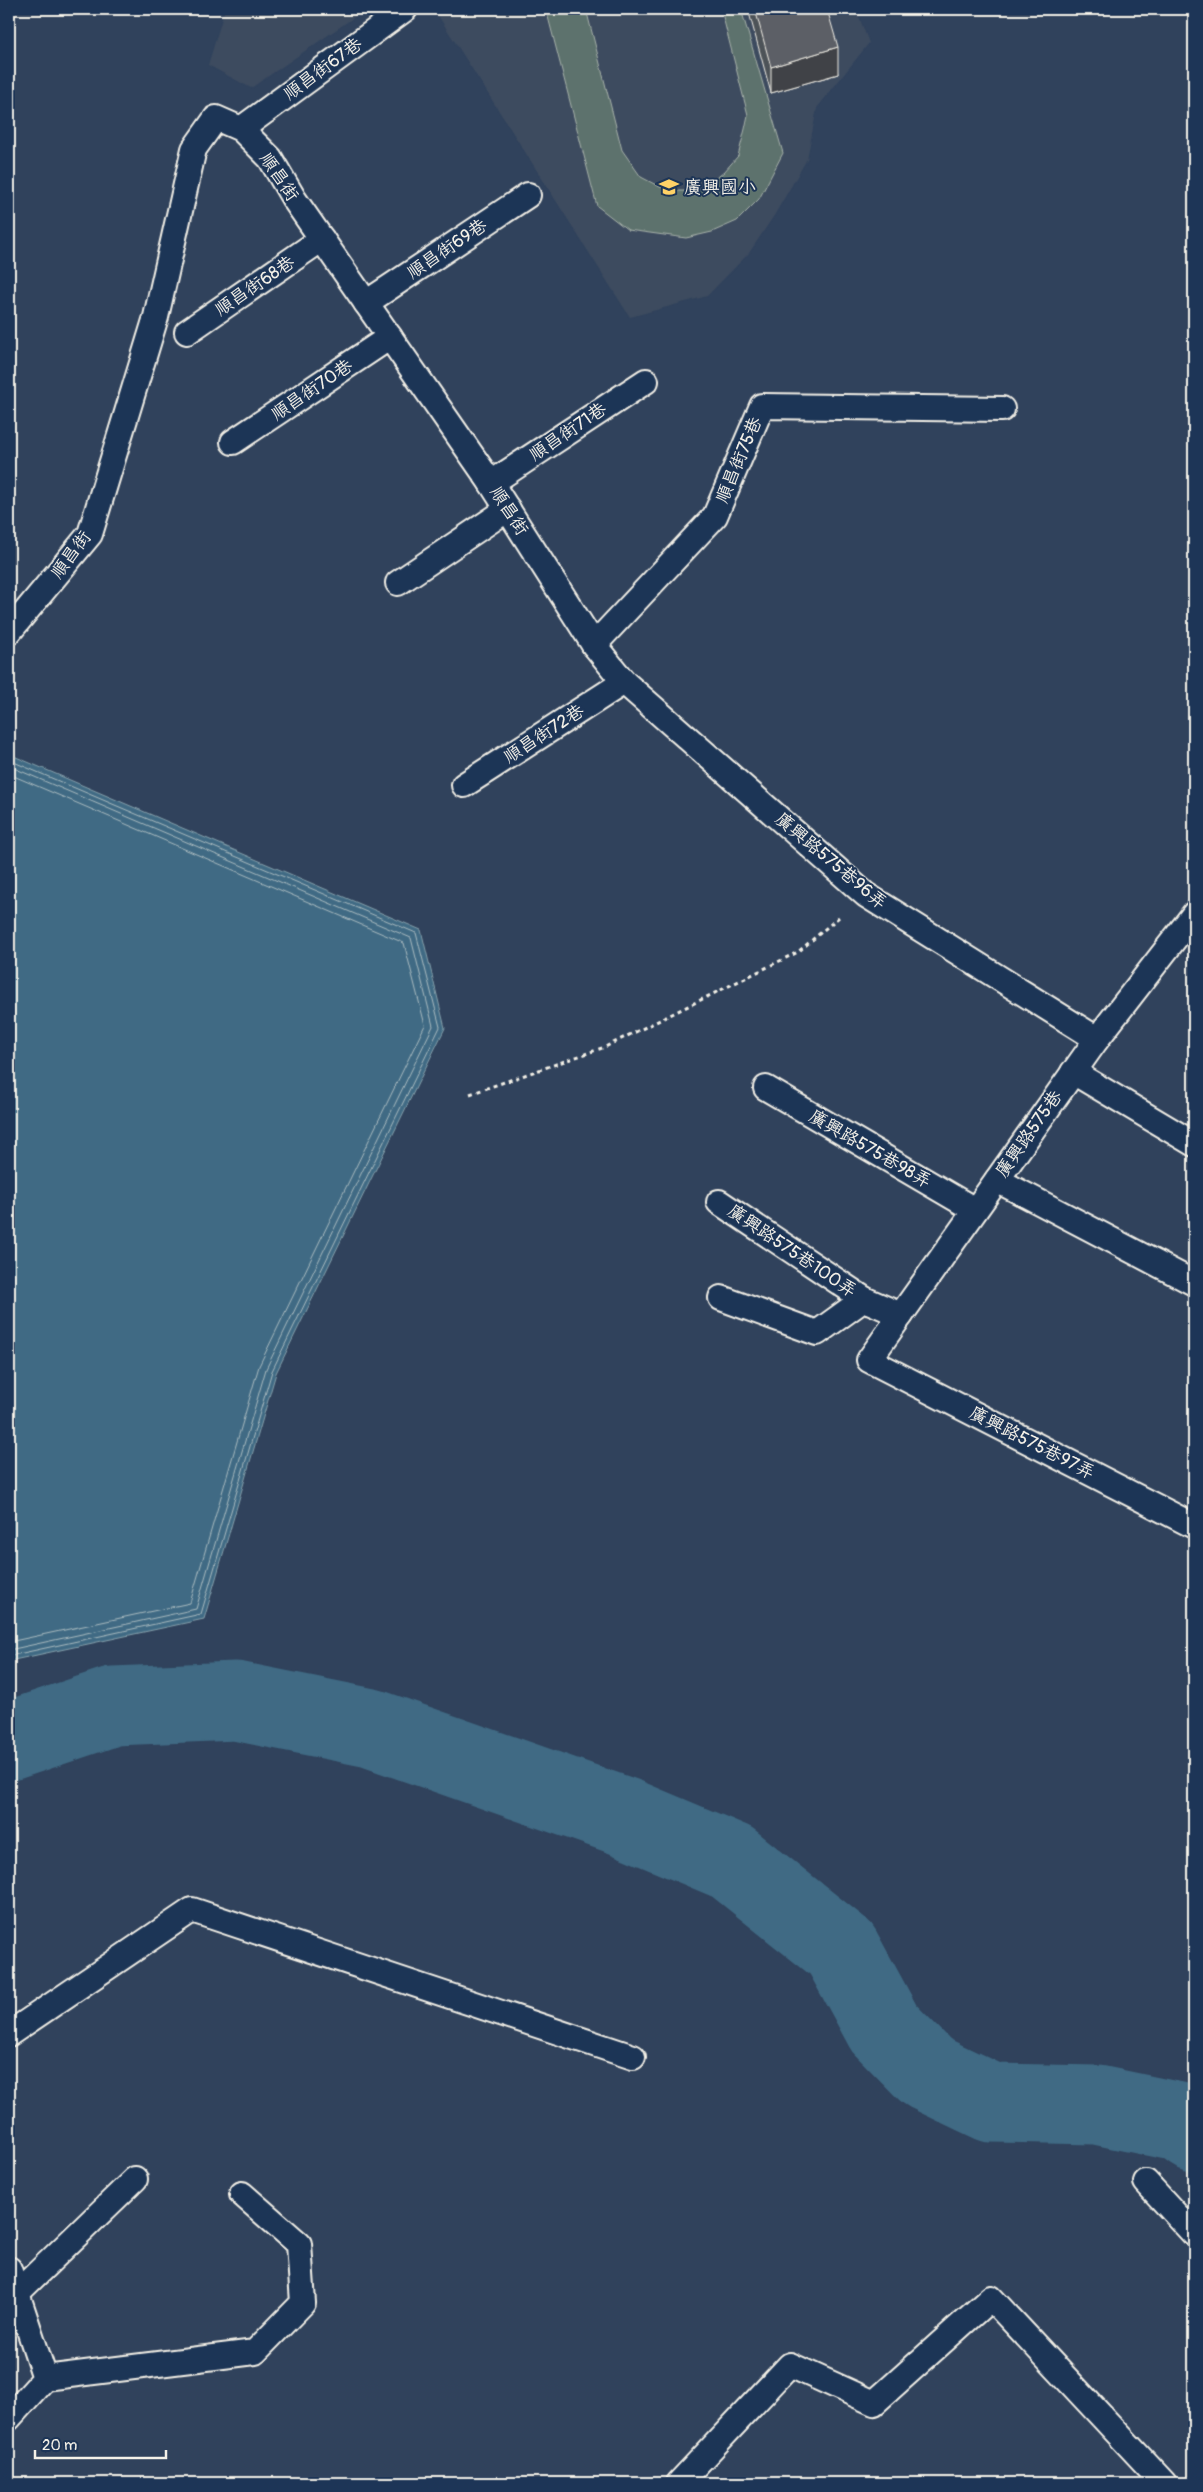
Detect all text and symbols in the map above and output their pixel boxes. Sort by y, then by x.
street label: 順昌街67巷 [279,33,367,105]
street label: 順昌街 [254,148,304,206]
school or university icon: 廣興國小 [658,176,680,198]
place label: 廣興國小 [684,176,756,199]
street label: 順昌街69巷 [403,214,491,284]
street label: 順昌街68巷 [211,251,299,321]
street label: 順昌街70巷 [267,354,357,426]
street label: 順昌街71巷 [525,398,611,466]
street label: 順昌街75巷 [711,413,767,507]
street label: 順昌街 [485,482,533,540]
street label: 順昌街 [46,527,96,583]
street label: 順昌街72巷 [499,699,589,769]
street label: 廣興路575巷96弄 [770,808,892,914]
street label: 廣興路575巷 [991,1086,1067,1182]
street label: 廣興路575巷98弄 [805,1105,935,1193]
street label: 廣興路575巷100弄 [723,1199,861,1303]
street label: 廣興路575巷97弄 [965,1401,1099,1485]
scale bar [35,2427,166,2459]
text: 20 m [42,2436,77,2455]

